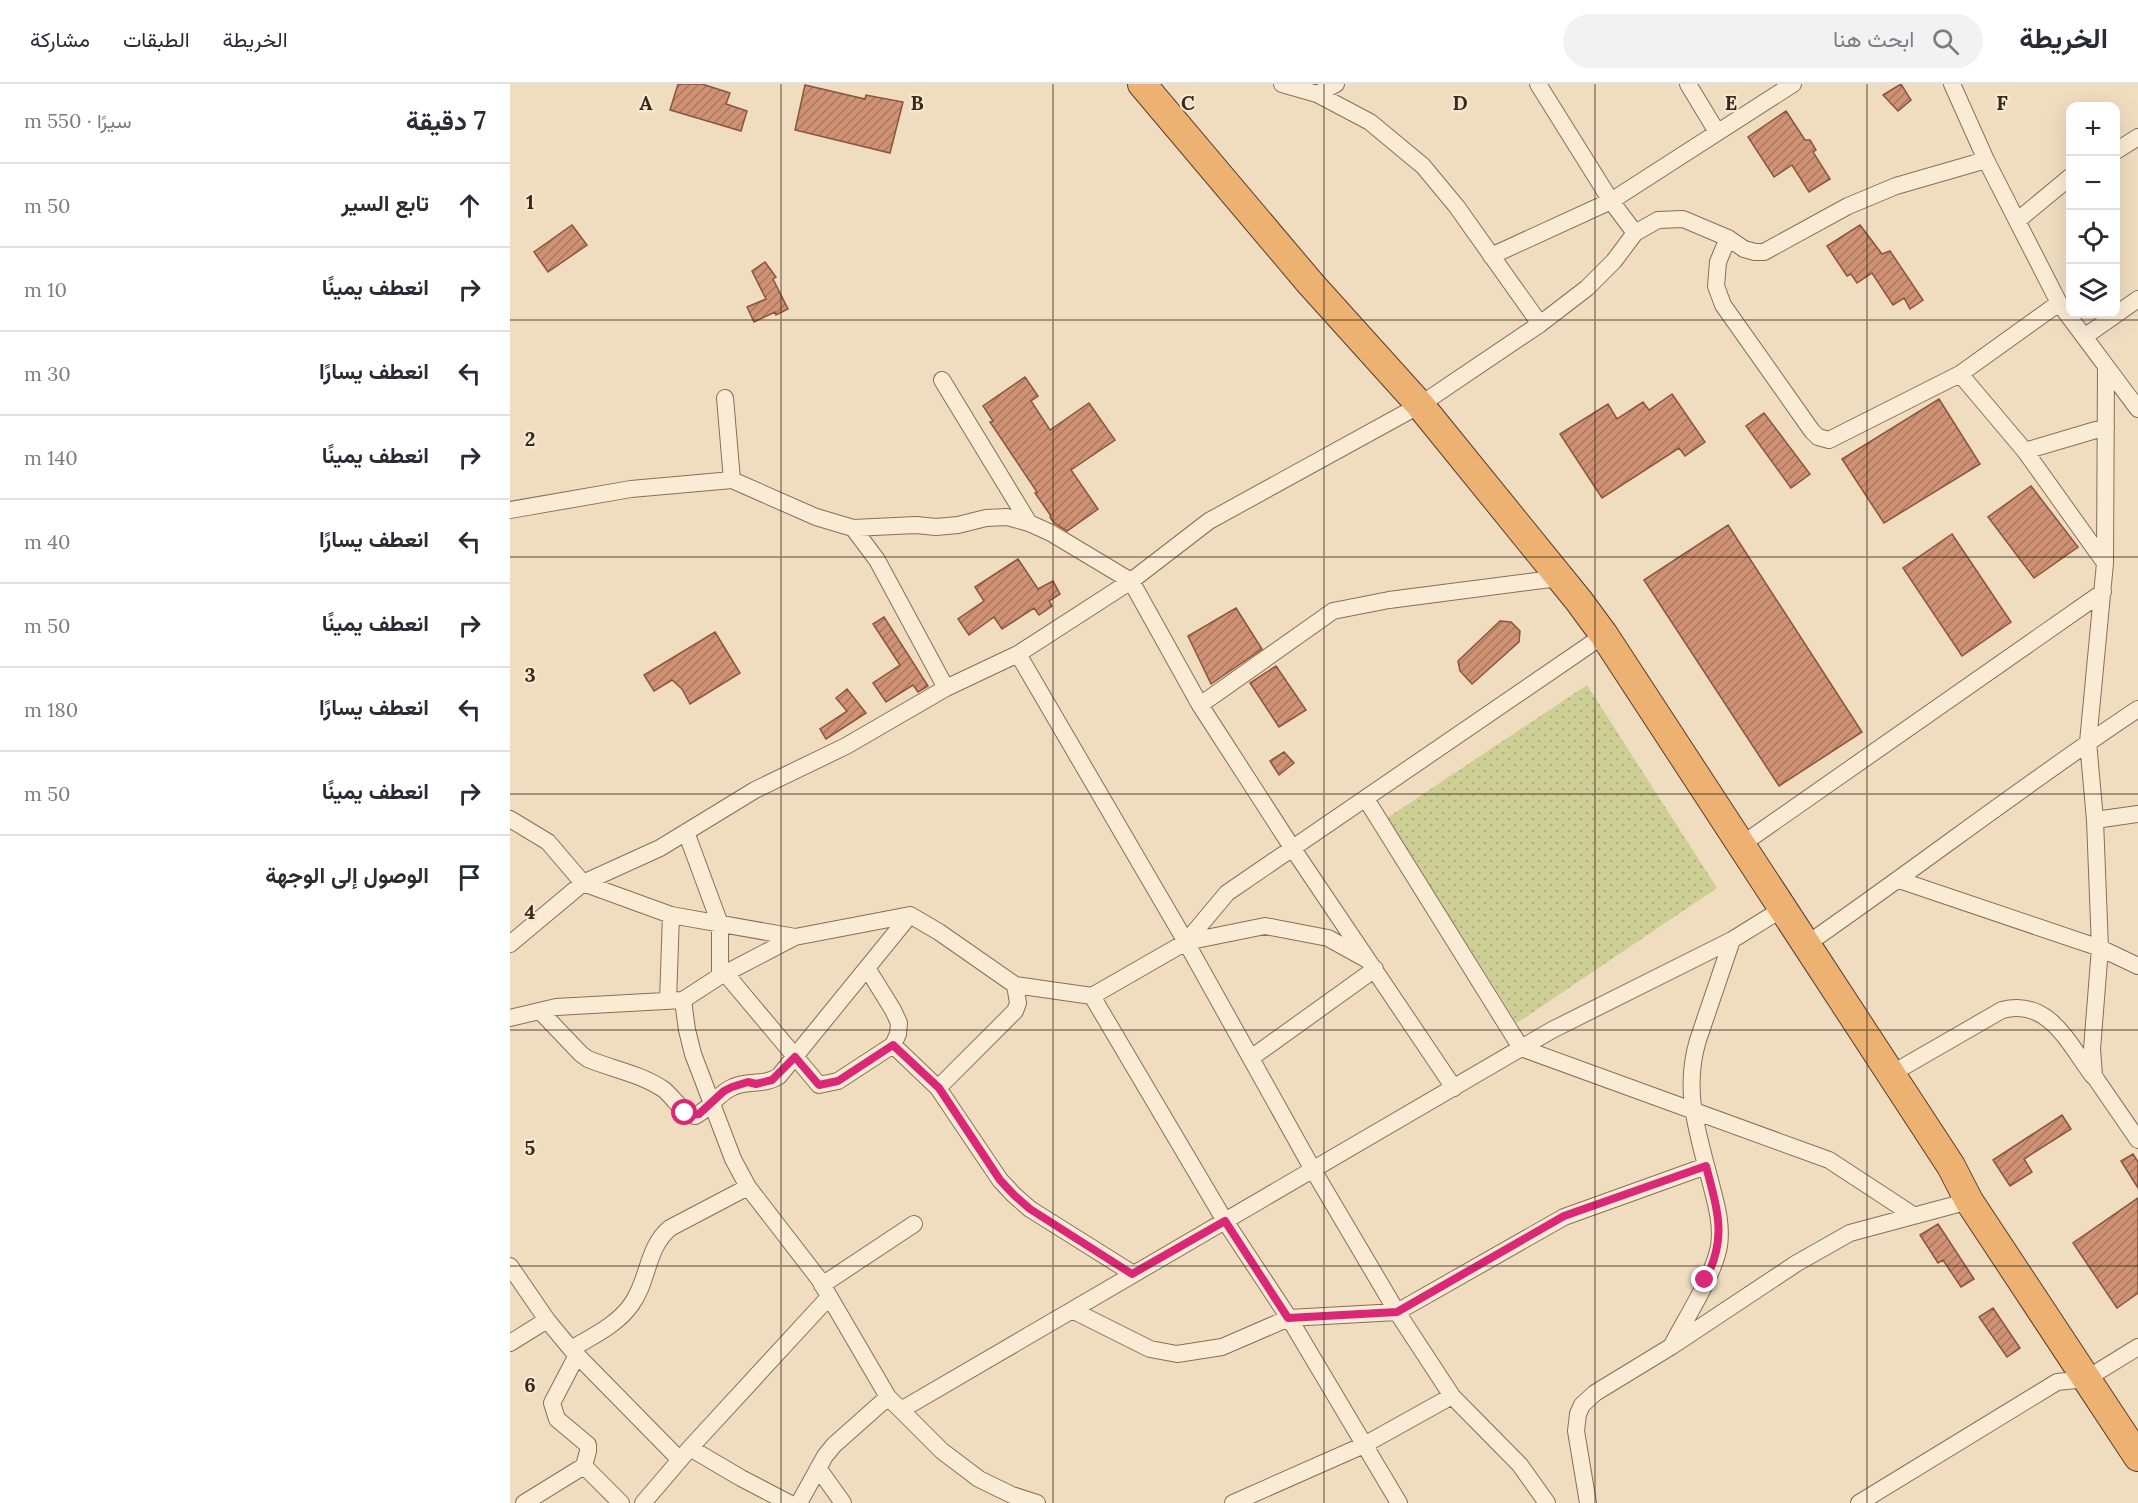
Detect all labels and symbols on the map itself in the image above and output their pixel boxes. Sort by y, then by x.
text: A [639,90,653,115]
text: B [910,90,924,115]
text: C [1181,90,1195,115]
text: D [1452,90,1468,115]
text: E [1725,90,1737,115]
text: F [1996,90,2008,115]
text: 1 [526,189,534,214]
text: 2 [525,426,535,451]
text: 3 [524,662,536,687]
text: 4 [525,899,536,924]
route start [671,1099,697,1125]
text: 5 [525,1135,536,1160]
route end [1691,1266,1717,1292]
text: 6 [524,1372,536,1397]

